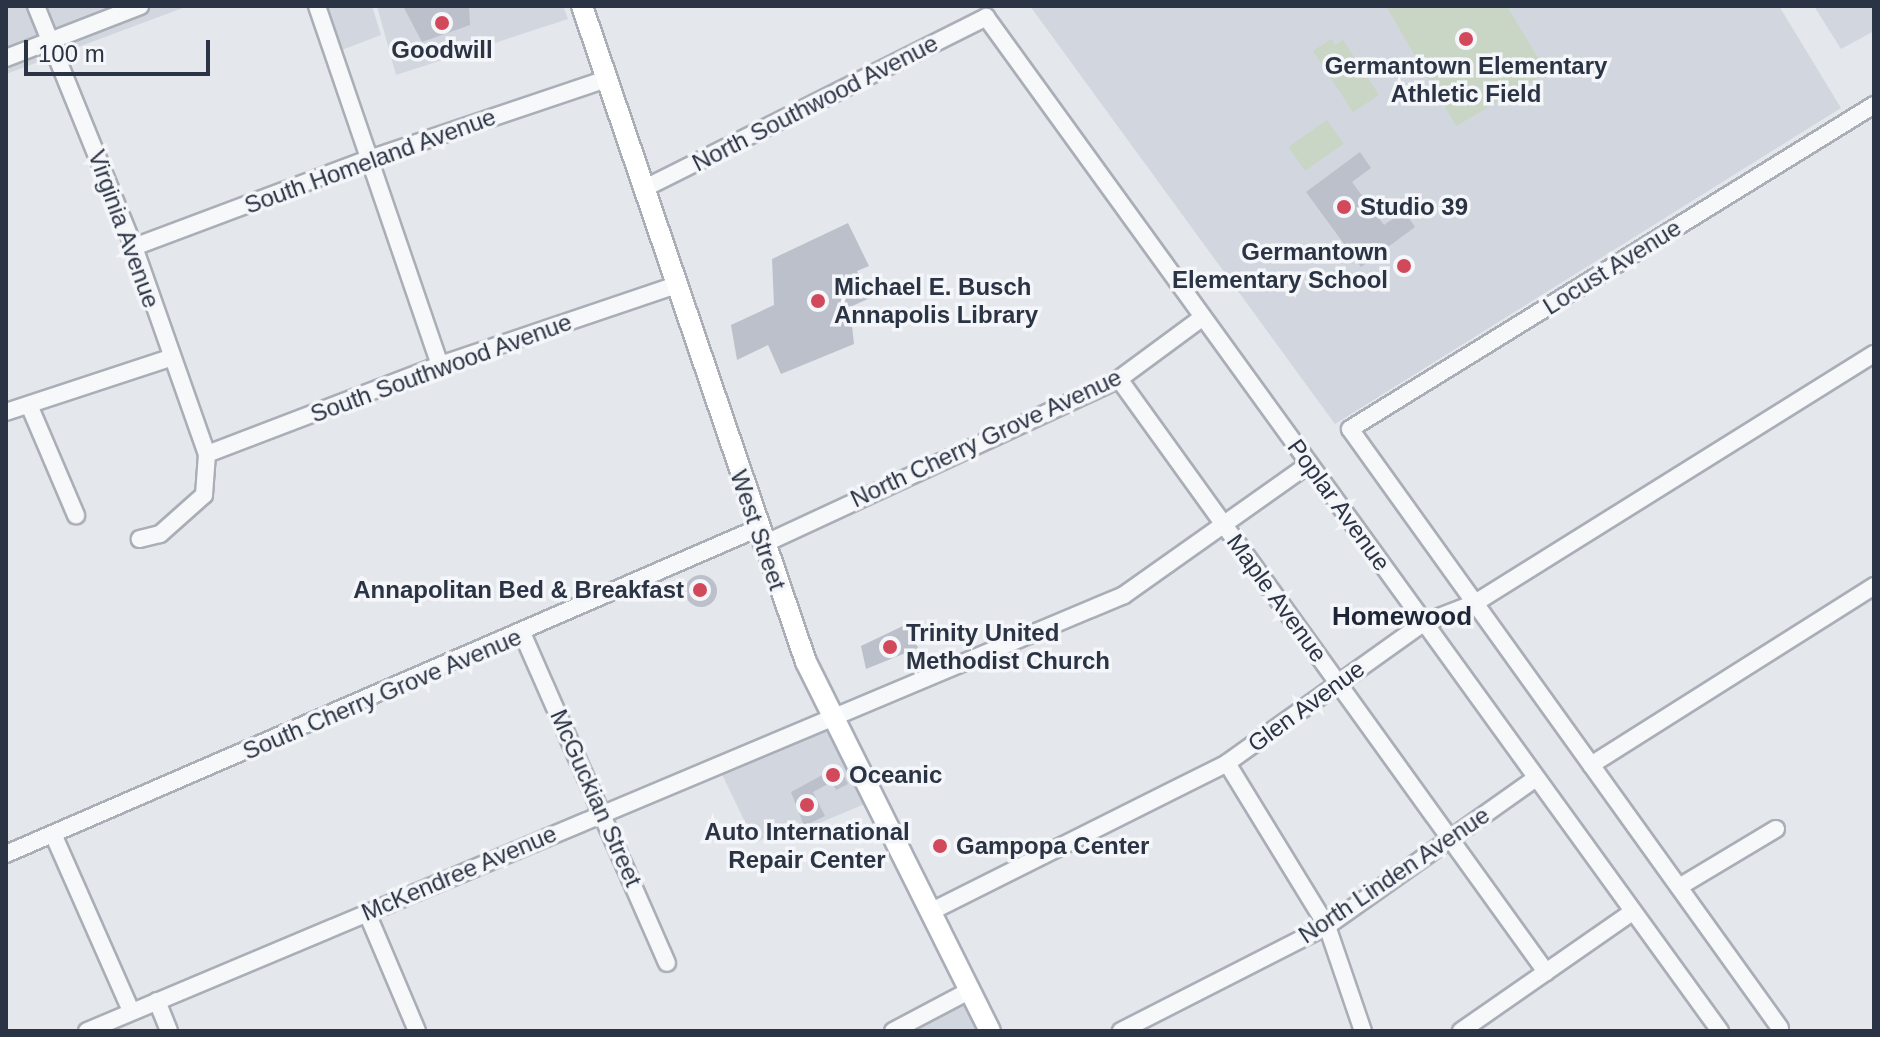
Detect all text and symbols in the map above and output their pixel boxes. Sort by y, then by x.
marker: Goodwill [433,14,451,32]
scale bar [28,24,214,74]
street label: North Southwood Avenue [687,28,943,178]
marker: Germantown Elementary Athletic Field [1457,30,1475,48]
place label: Goodwill [391,36,493,64]
text: 100 m [38,40,105,67]
place label: Germantown Elementary Athletic Field [1325,52,1607,108]
street label: South Homeland Avenue [240,102,500,220]
street label: Virginia Avenue [82,145,166,313]
place label: Studio 39 [1360,193,1468,221]
marker: Studio 39 [1335,198,1353,216]
street label: Locust Avenue [1537,213,1687,321]
place label: Germantown Elementary School [1172,238,1388,294]
marker: Germantown Elementary School [1395,257,1413,275]
place label: Michael E. Busch Annapolis Library [834,273,1038,329]
marker: Michael E. Busch Annapolis Library [809,292,827,310]
street label: South Southwood Avenue [306,307,576,429]
street label: North Cherry Grove Avenue [845,362,1127,514]
street label: Poplar Avenue [1281,433,1397,577]
street label: West Street [724,466,792,594]
street label: Maple Avenue [1220,528,1334,668]
place label: Annapolitan Bed & Breakfast [353,576,684,604]
marker: Annapolitan Bed & Breakfast [691,581,709,599]
district label: Homewood [1332,601,1472,633]
place label: Trinity United Methodist Church [906,619,1110,675]
street label: South Cherry Grove Avenue [238,622,526,766]
marker: Trinity United Methodist Church [881,638,899,656]
street label: Glen Avenue [1242,654,1370,758]
street label: McGuckian Street [544,705,648,891]
place label: Oceanic [849,761,942,789]
marker: Oceanic [824,766,842,784]
marker: Auto International Repair Center [798,796,816,814]
street label: North Linden Avenue [1293,800,1495,950]
place label: Auto International Repair Center [704,818,910,874]
street label: McKendree Avenue [357,819,561,927]
place label: Gampopa Center [956,832,1149,860]
marker: Gampopa Center [931,837,949,855]

